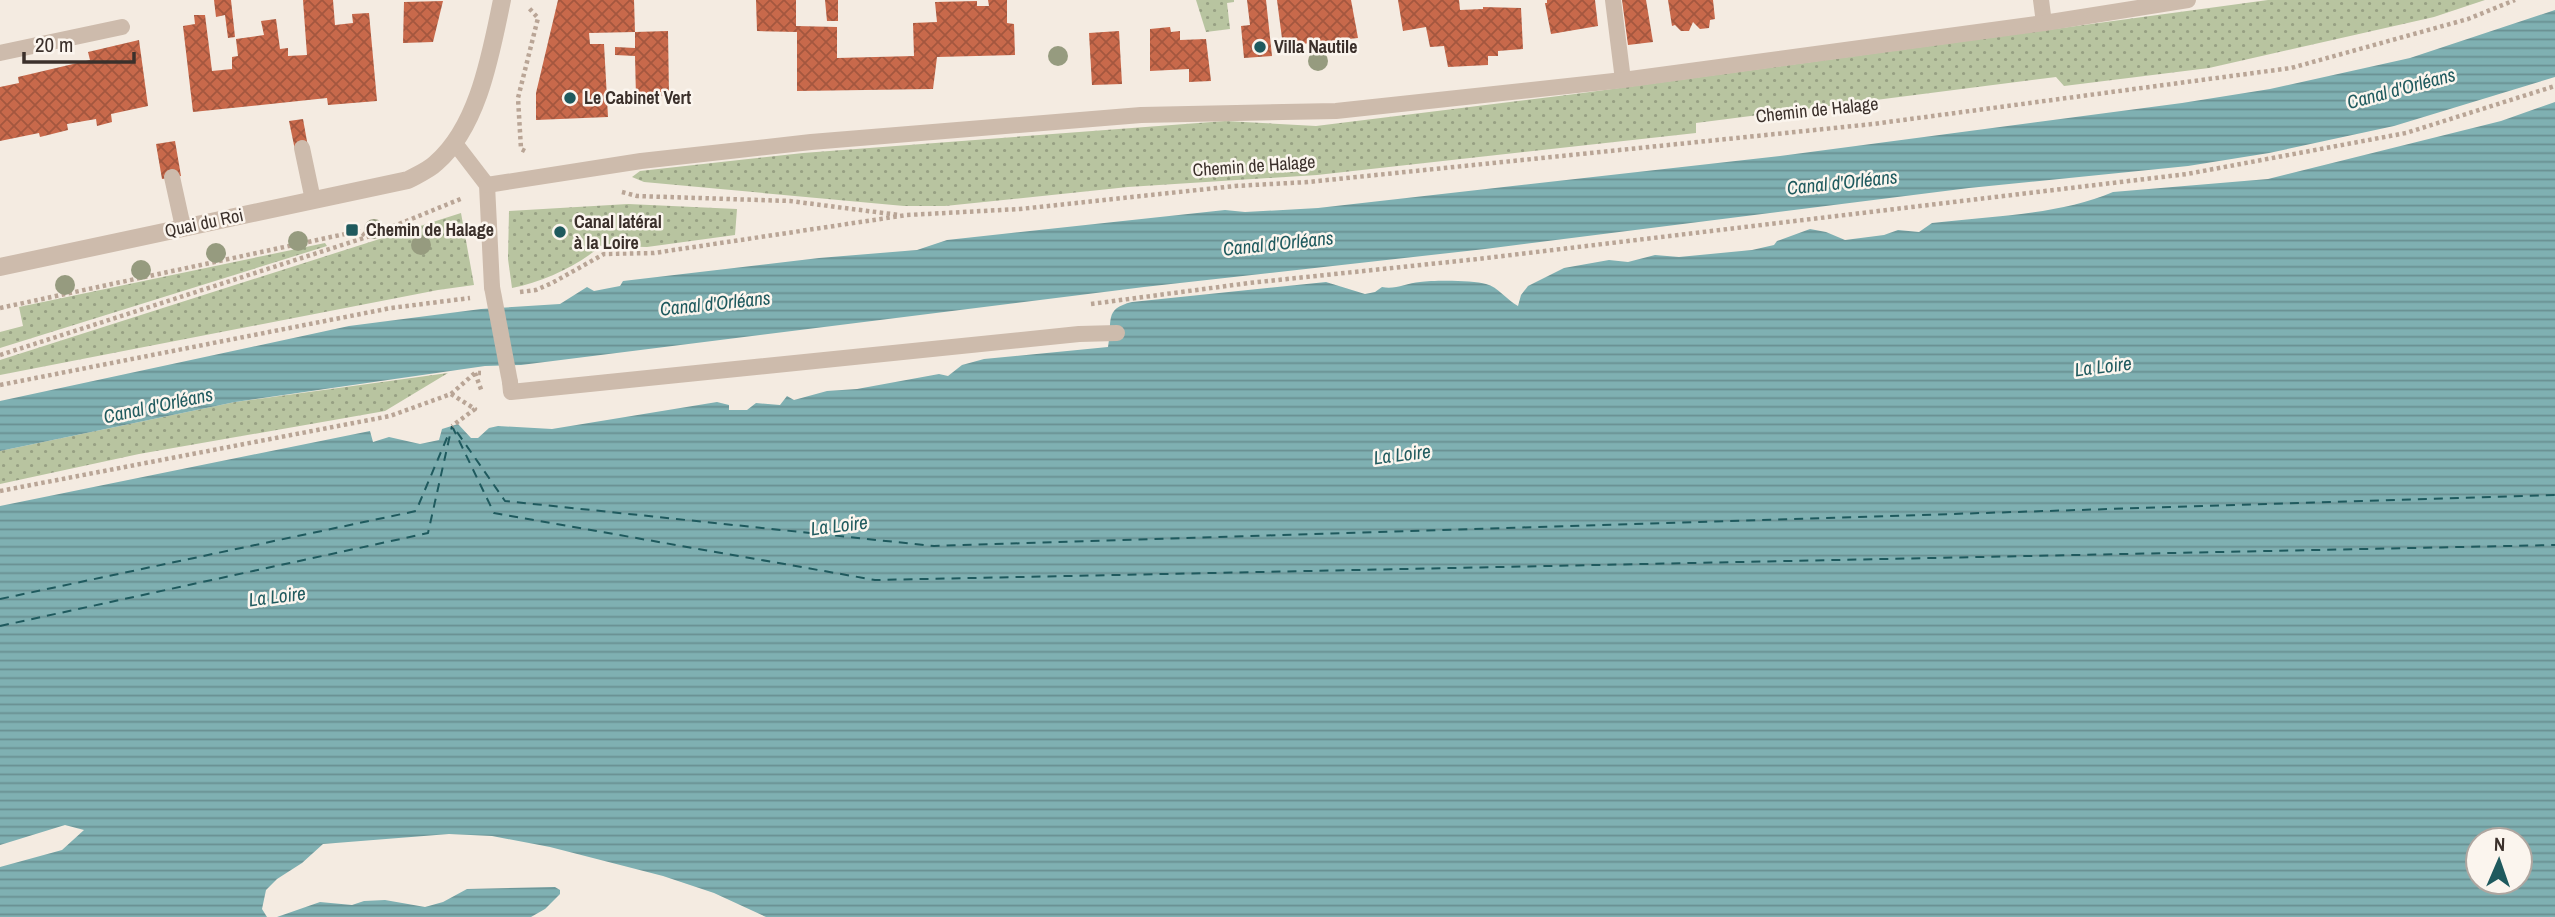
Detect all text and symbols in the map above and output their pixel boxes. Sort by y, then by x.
scale bar [24,21,135,65]
text: 20 m [35,30,73,59]
place label: Villa Nautile [1274,34,1357,59]
marker: Villa Nautile [1252,39,1268,55]
water label: Canal d'Orléans [2344,61,2458,115]
place label: Le Cabinet Vert [584,85,691,110]
marker: Le Cabinet Vert [562,90,578,106]
street label: Chemin de Halage [1754,91,1879,128]
street label: Chemin de Halage [1192,149,1316,182]
water label: Canal d'Orléans [1785,163,1899,201]
street label: Quai du Roi [162,202,245,243]
place label: Canal latéral à la Loire [574,209,662,255]
place label: Chemin de Halage [366,217,494,242]
marker: Chemin de Halage [344,222,360,238]
marker: Canal latéral à la Loire [552,224,568,240]
water label: Canal d'Orléans [1221,224,1335,262]
water label: Canal d'Orléans [658,284,772,322]
water label: La Loire [2073,350,2133,382]
water label: Canal d'Orléans [101,381,215,429]
water label: La Loire [1372,438,1432,470]
water label: La Loire [809,509,869,541]
water label: La Loire [247,580,307,612]
north arrow [2464,826,2534,896]
text: N [2494,831,2506,857]

